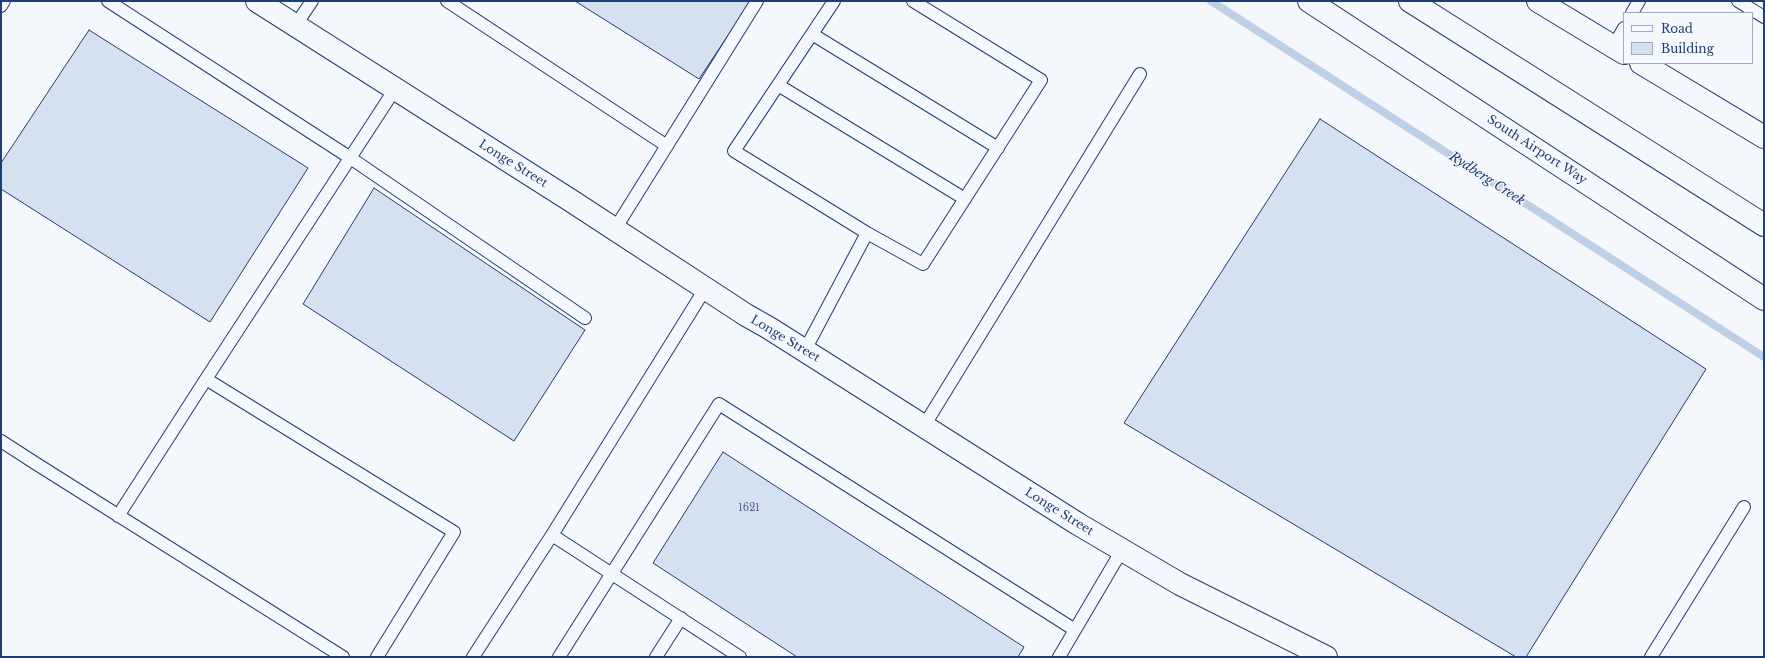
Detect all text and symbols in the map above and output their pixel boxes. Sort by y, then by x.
legend [1623,12,1753,64]
text: Road [1661,21,1693,36]
text: Building [1661,41,1714,56]
street label: South Airport Way [1485,112,1589,188]
street label: Longe Street [476,137,550,191]
water label: Rydberg Creek [1446,149,1528,209]
street label: Longe Street [748,313,822,365]
street label: Longe Street [1022,485,1096,539]
house number: 1621 [738,502,760,514]

